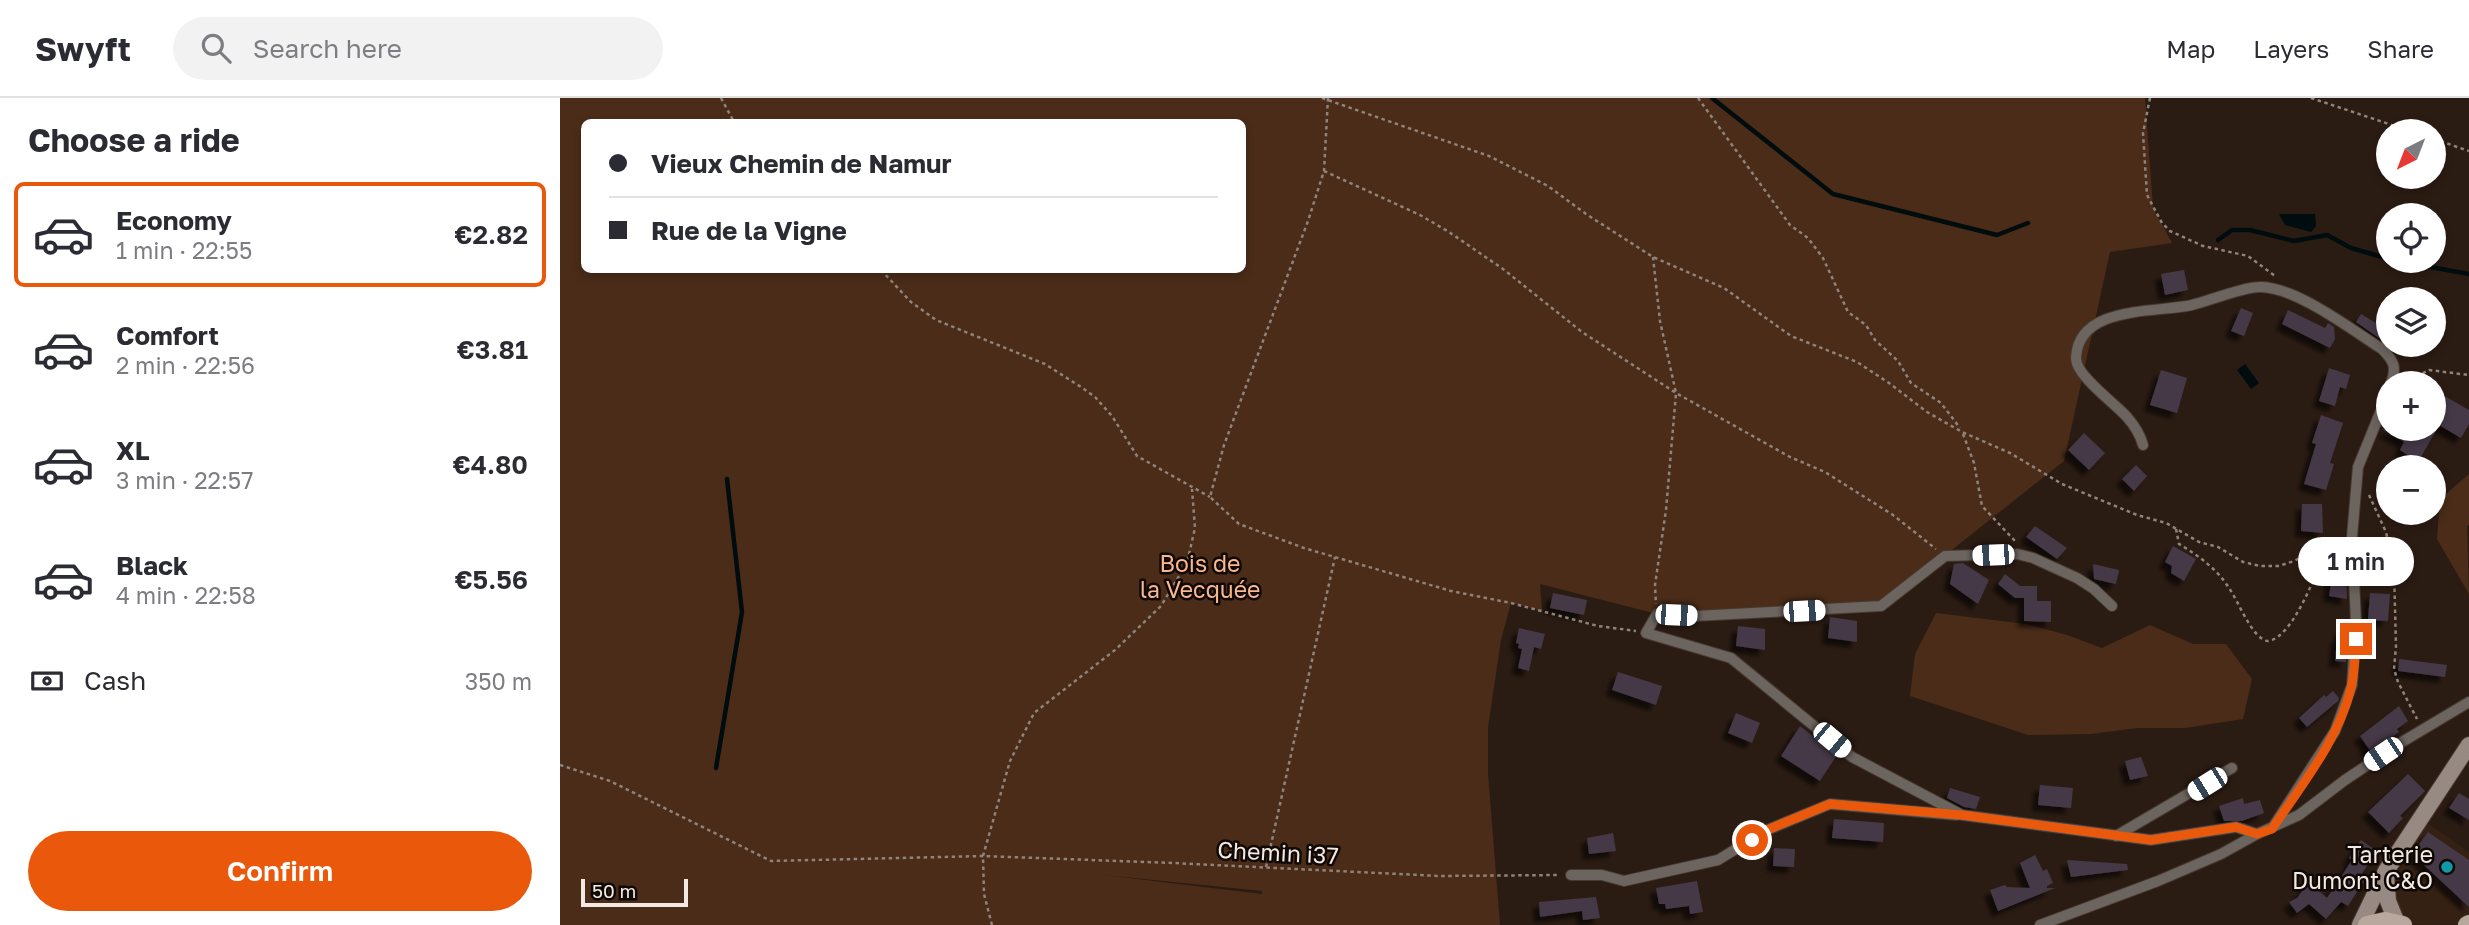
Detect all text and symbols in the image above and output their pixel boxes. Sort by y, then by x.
search box [173,17,663,80]
text: Swyft [35,29,131,68]
icon: search [197,29,235,67]
text: Search here [253,33,402,64]
text: Map [2166,34,2215,63]
text: Layers [2253,34,2329,63]
text: Share [2367,34,2434,63]
north arrow [2376,119,2446,189]
map controls [2376,119,2446,525]
text: Choose a ride [28,121,240,159]
text: Vieux Chemin de Namur [651,148,952,179]
icon: car [32,203,95,266]
button: locate [2376,203,2446,273]
text: Economy [116,205,232,236]
text: Rue de la Vigne [651,215,847,246]
text: €2.82 [455,219,528,250]
text: 1 min · 22:55 [116,236,252,264]
button: layers [2376,287,2446,357]
icon: car [32,318,95,381]
text: Comfort [116,320,219,351]
text: €3.81 [457,334,528,365]
text: 2 min · 22:56 [116,351,255,379]
button: + [2376,371,2446,441]
icon: car [32,433,95,496]
text: XL [116,435,150,466]
text: €4.80 [453,449,528,480]
button: − [2376,455,2446,525]
text: 3 min · 22:57 [116,466,253,494]
callout: 1 min [2298,538,2414,587]
car [1972,544,2015,566]
text: 1 min [2327,547,2385,575]
icon: car [32,548,95,611]
park label: Bois de la Vecquée [1140,549,1260,603]
text: Black [116,550,188,581]
text: €5.56 [455,564,528,595]
text: 4 min · 22:58 [116,581,256,609]
car [1783,599,1826,623]
car [1655,604,1698,626]
route end [2340,623,2372,655]
icon: cash [28,662,66,700]
text: Cash [84,665,146,696]
text: 350 m [465,667,532,695]
car [1810,718,1855,762]
car [2360,734,2407,774]
car [2184,764,2231,804]
route start [1736,824,1768,856]
button: Confirm [28,831,532,911]
street label: Chemin i37 [1217,835,1339,869]
place label: Tarterie Dumont C&O [2292,840,2433,894]
marker: Tarterie Dumont C&O [2439,859,2455,875]
scale bar [581,876,688,908]
text: 50 m [592,879,636,902]

